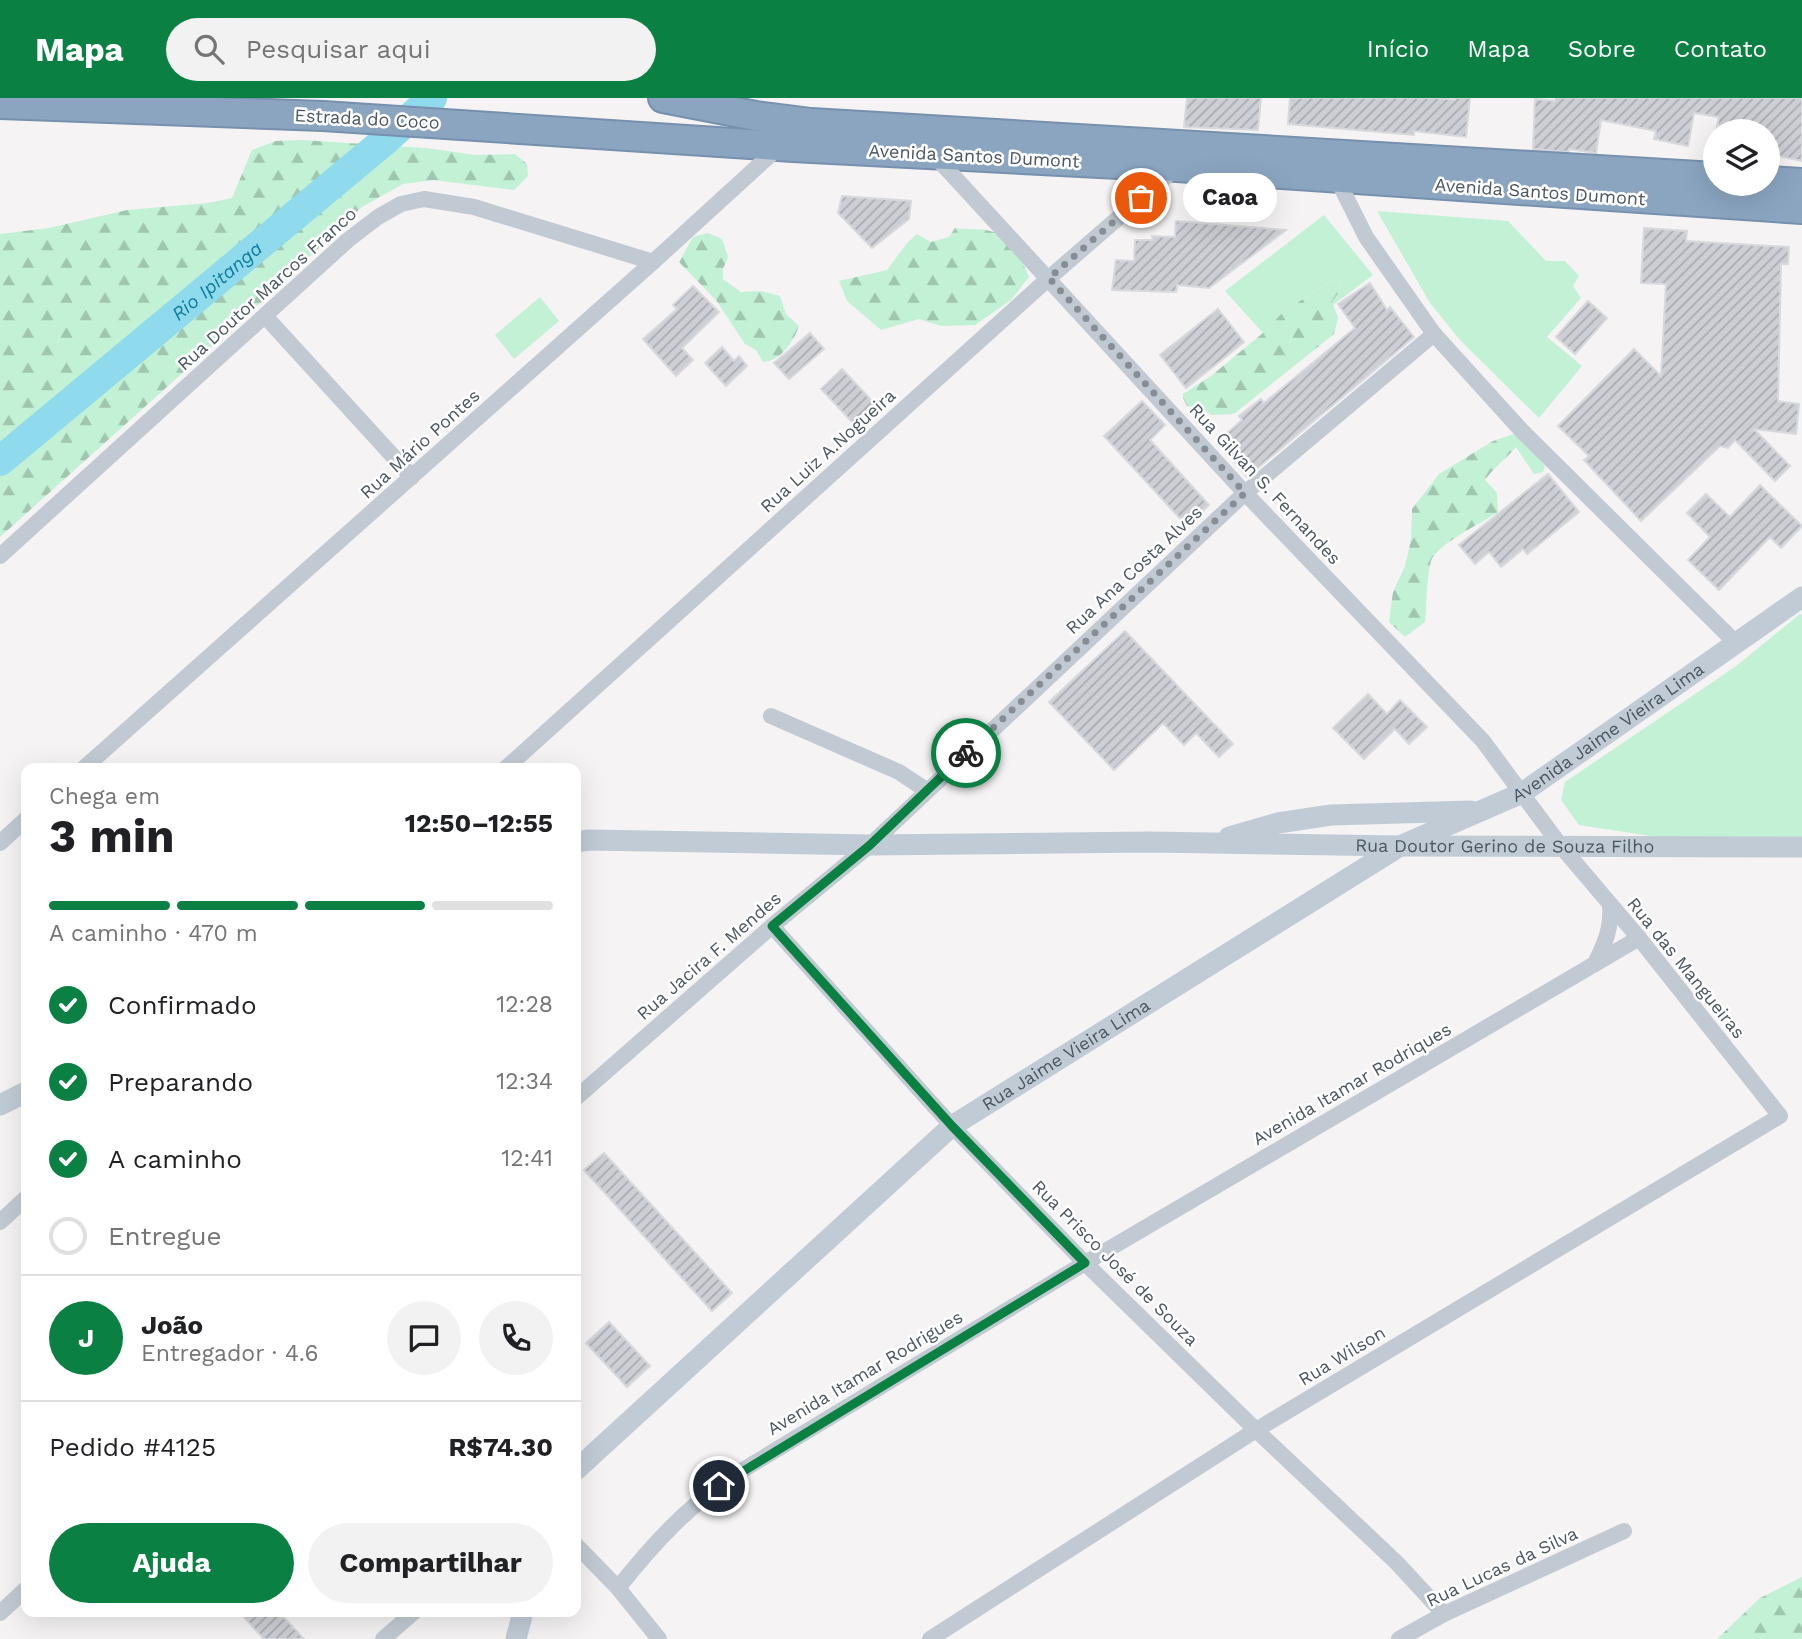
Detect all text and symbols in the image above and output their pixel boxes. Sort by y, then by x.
search box [166,18,656,81]
text: Mapa [35,30,124,69]
icon: search [190,30,228,68]
text: Pesquisar aqui [246,34,431,64]
text: Início [1367,35,1429,63]
text: Mapa [1467,35,1530,63]
text: Sobre [1568,35,1636,63]
text: Contato [1674,35,1767,63]
street label: Estrada do Coco [294,104,440,133]
map controls [1703,119,1780,196]
button: layers [1703,119,1780,196]
street label: Avenida Santos Dumont [868,139,1081,172]
pin [1111,168,1171,228]
callout: Caoa [1183,174,1278,222]
street label: Avenida Santos Dumont [1434,174,1647,209]
icon: bag [1122,179,1160,217]
text: Caoa [1202,184,1258,211]
street label: Rua Doutor Marcos Franco [173,203,361,375]
water label: Rio Ipitanga [167,236,267,325]
street label: Rua Mário Pontes [356,385,484,503]
street label: Rua Luiz A.Nogueira [756,385,899,517]
street label: Rua Gilvan S. Fernandes [1185,399,1345,568]
street label: Rua Ana Costa Alves [1061,501,1206,638]
street label: Avenida Jaime Vieira Lima [1509,658,1708,806]
courier [931,718,1001,788]
icon: bike [947,734,985,772]
text: Chega em [49,783,160,810]
text: 12:50–12:55 [405,808,553,838]
text: 3 min [49,809,175,863]
street label: Rua Doutor Gerino de Souza Filho [1355,834,1654,857]
street label: Rua Jacira F. Mendes [632,887,785,1024]
street label: Rua das Mangueiras [1623,893,1750,1042]
text: A caminho · 470 m [49,920,258,947]
icon: check [49,986,87,1024]
text: Confirmado [108,990,257,1020]
text: 12:28 [496,991,553,1018]
street label: Rua Jaime Vieira Lima [978,994,1153,1115]
street label: Avenida Itamar Rodriques [1249,1018,1455,1149]
icon: check [49,1063,87,1101]
text: Preparando [108,1067,253,1097]
text: 12:34 [496,1068,553,1095]
icon: check [49,1140,87,1178]
text: A caminho [108,1144,242,1174]
text: 12:41 [501,1145,553,1172]
street label: Rua Prisco José de Souza [1028,1175,1203,1350]
text: Entregue [108,1221,221,1251]
button: chat [387,1301,461,1375]
button: phone [479,1301,553,1375]
street label: Avenida Itamar Rodrigues [763,1306,966,1439]
text: João [141,1310,203,1340]
street label: Rua Wilson [1295,1321,1389,1390]
text: J [78,1323,94,1353]
text: Entregador · 4.6 [141,1340,318,1367]
text: Pedido #4125 [49,1432,216,1462]
text: R$74.30 [448,1432,553,1462]
pin [689,1456,749,1516]
icon: home [700,1467,738,1505]
street label: Rua Lucas da Silva [1423,1522,1581,1611]
button: Ajuda [49,1523,294,1603]
button: Compartilhar [308,1523,553,1603]

